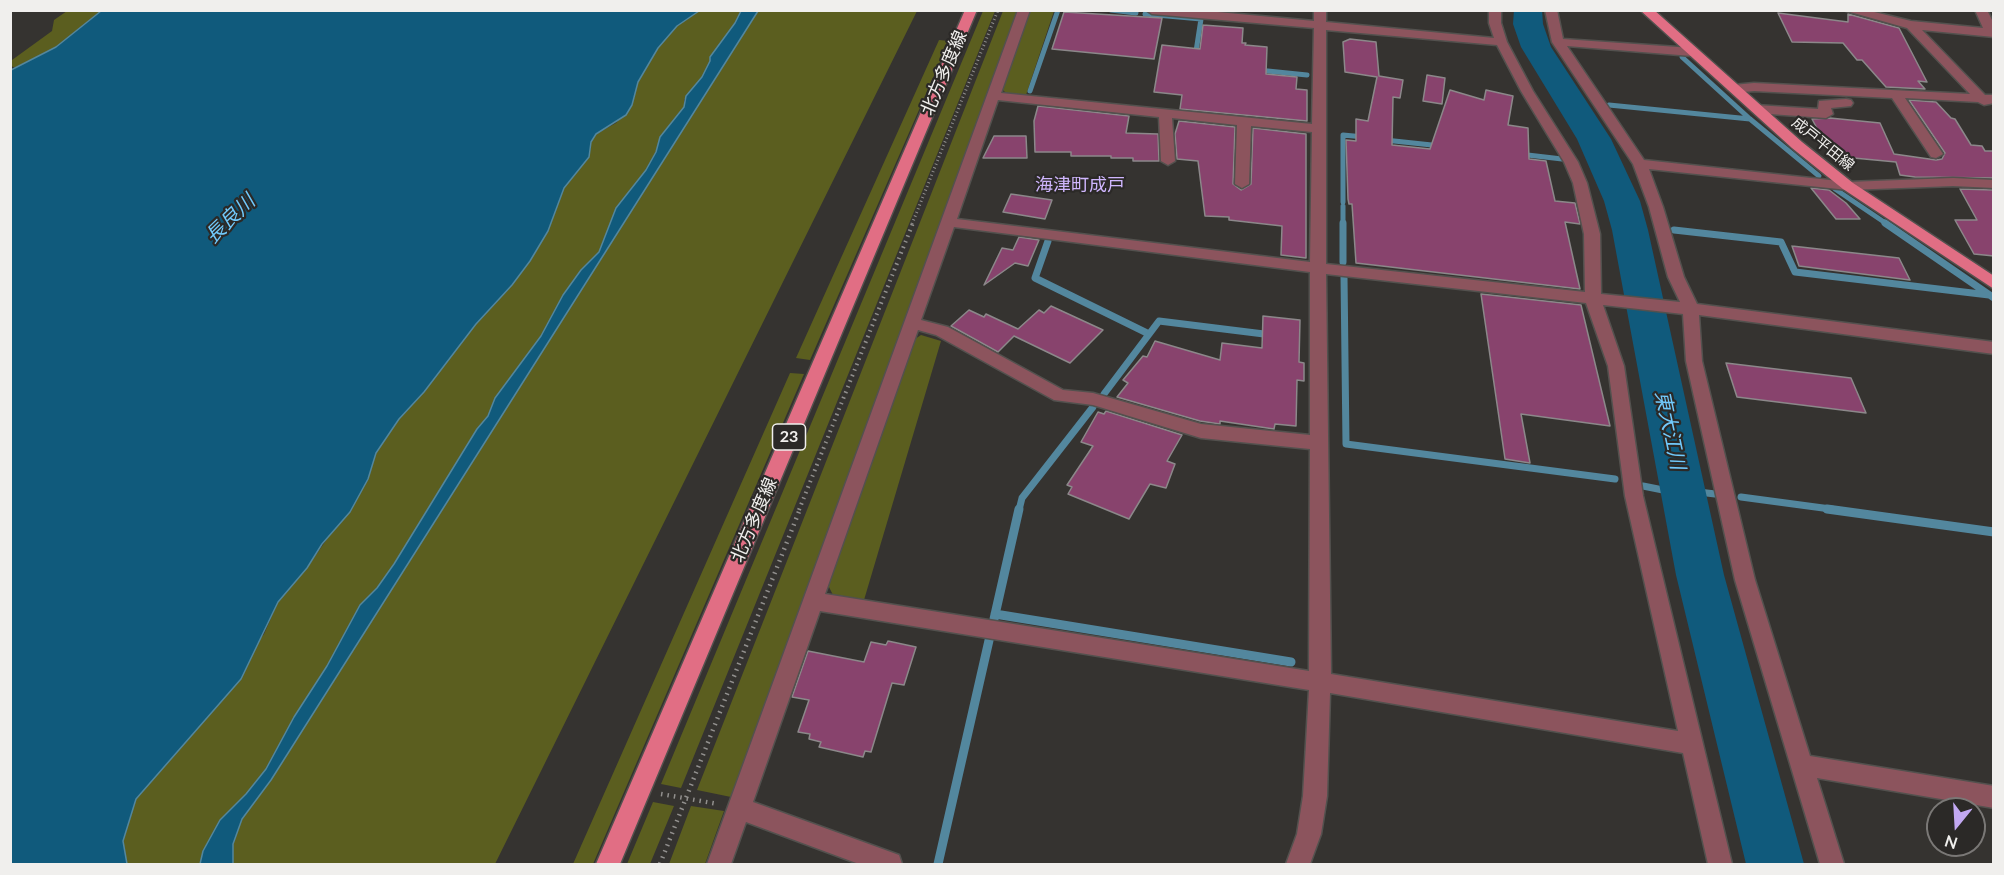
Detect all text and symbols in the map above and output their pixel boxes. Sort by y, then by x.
street label: 北方多度線 [916,27,972,119]
street label: 成戸平田線 [1788,113,1858,175]
district label: 海津町成戸 [1035,174,1125,196]
water label: 長良川 [200,190,260,248]
water label: 東大江川 [1650,388,1690,472]
road number: 23 [772,424,806,450]
street label: 北方多度線 [726,474,782,566]
north arrow [1926,797,1986,857]
text: N [1942,832,1960,854]

